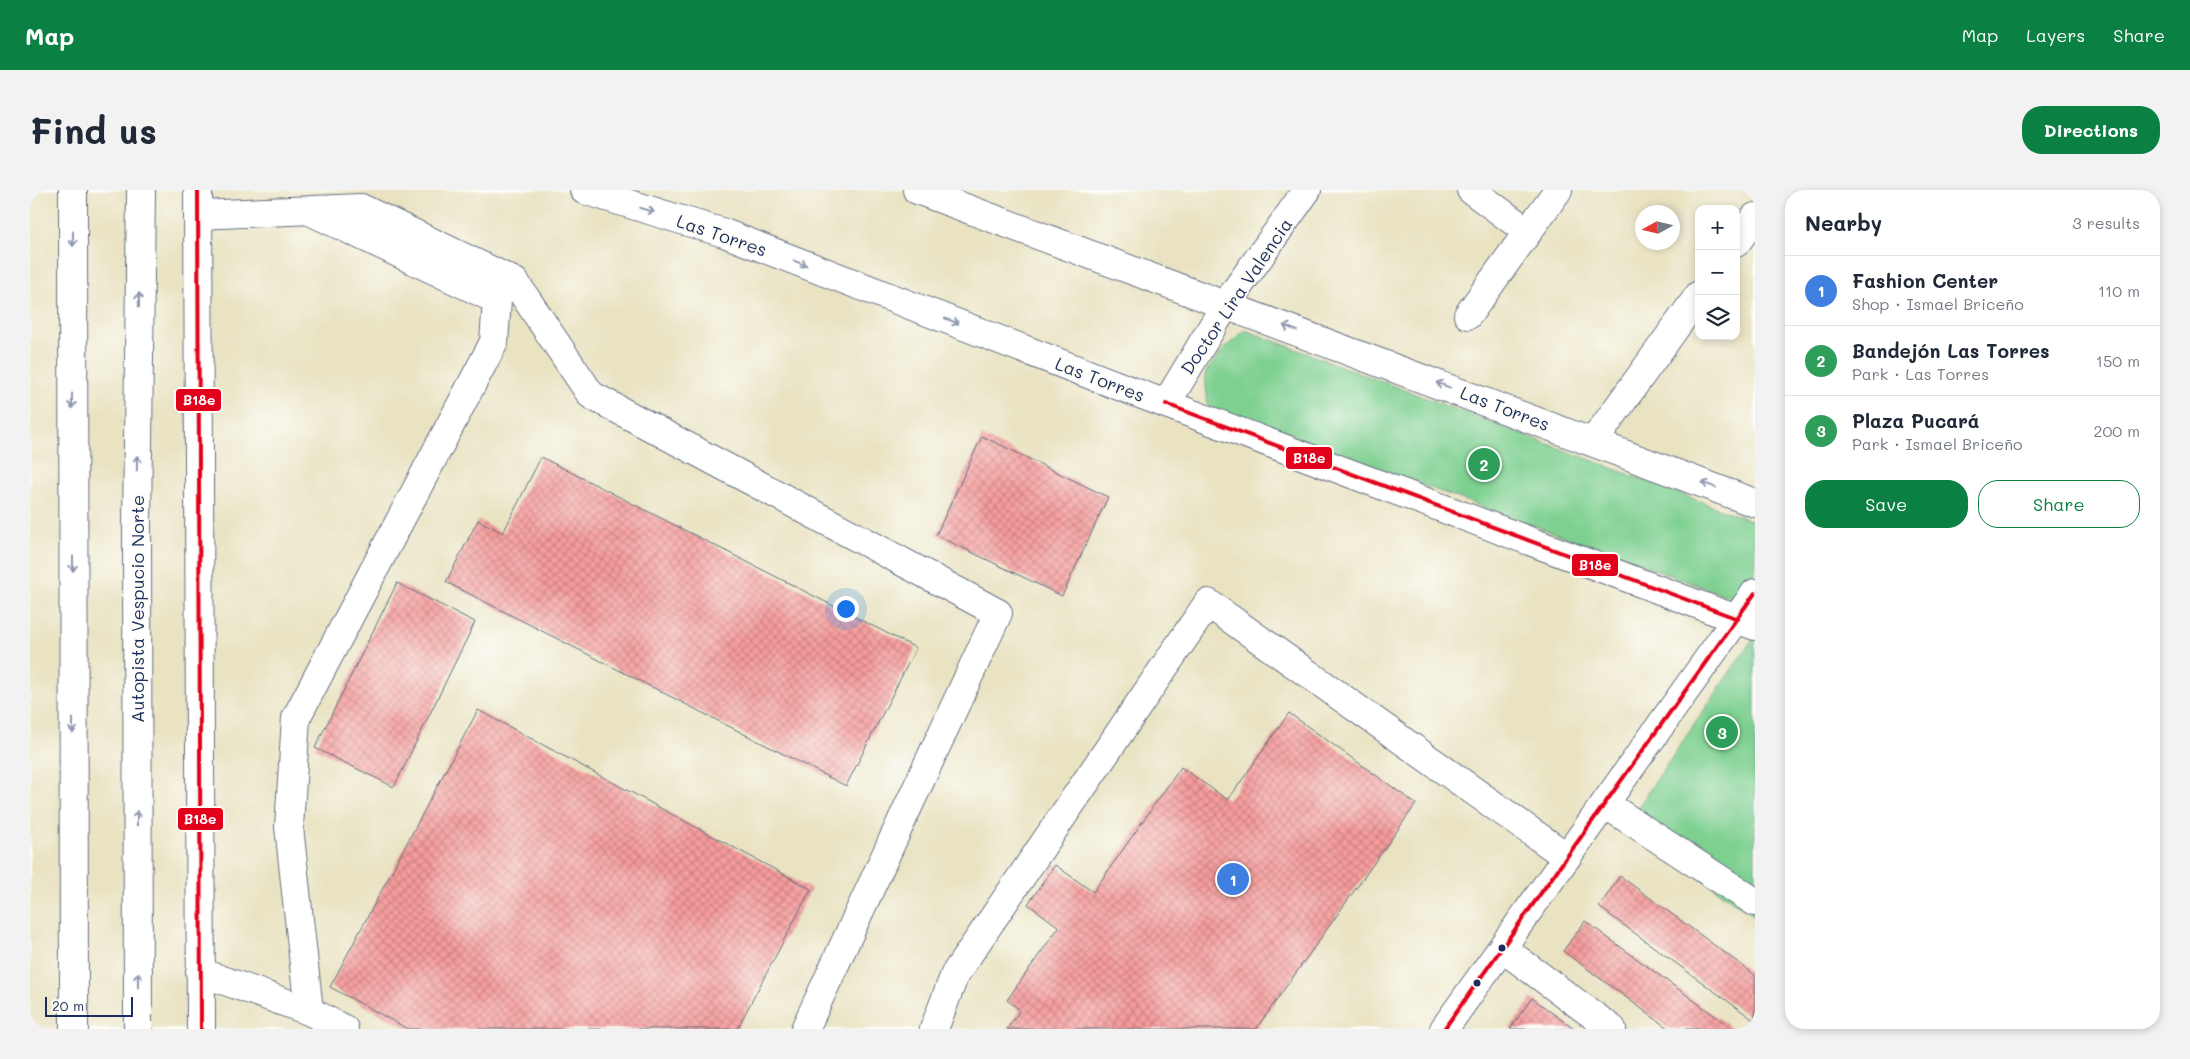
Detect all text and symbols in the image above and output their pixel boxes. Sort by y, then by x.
text: Map [25,20,74,51]
text: Map [1962,23,1998,47]
text: Layers [2026,23,2085,47]
text: Share [2113,23,2165,47]
button: Directions [2022,106,2160,154]
text: Find us [30,107,157,153]
north arrow [1635,205,1680,250]
map controls [1695,205,1740,340]
button: + [1695,205,1740,250]
one-way arrow [638,206,654,215]
street label: Las Torres [674,208,770,262]
text: Nearby [1805,209,1882,236]
text: 3 results [2072,212,2140,233]
street label: Doctor Lira Valencia [1175,213,1297,379]
one-way arrow [68,230,78,246]
button: − [1695,250,1740,295]
one-way arrow [792,259,808,268]
text: Fashion Center [1852,268,1998,293]
text: 1 [1817,280,1825,301]
text: 110 m [2098,280,2140,301]
one-way arrow [135,293,144,309]
text: Shop · Ismael Briceño [1852,293,2024,314]
button: layers [1695,295,1740,340]
one-way arrow [944,317,959,327]
one-way arrow [1283,323,1299,332]
text: Bandejón Las Torres [1852,338,2050,363]
text: 2 [1817,350,1825,371]
text: 150 m [2096,350,2140,371]
street label: Las Torres [1052,351,1148,407]
text: Park · Las Torres [1852,363,1989,384]
one-way arrow [1435,380,1451,389]
street label: Las Torres [1457,380,1553,436]
line badge: B18e [175,388,222,412]
text: B18e [183,390,215,409]
one-way arrow [67,392,77,409]
text: Plaza Pucará [1852,408,1979,433]
text: 3 [1816,420,1826,441]
text: 200 m [2093,420,2140,441]
text: Park · Ismael Briceño [1852,433,2023,454]
pin: 2 [1468,445,1500,483]
line badge: B18e [1285,446,1333,470]
text: B18e [1293,448,1325,467]
one-way arrow [132,455,142,472]
one-way arrow [1702,480,1717,489]
button: Save [1805,480,1968,528]
button: Share [1978,480,2140,528]
street label: Autopista Vespucio Norte [125,495,149,723]
line badge: B18e [1571,553,1619,577]
one-way arrow [68,555,78,571]
text: B18e [1579,555,1611,574]
your location [833,596,859,622]
pin: 3 [1706,713,1738,751]
one-way arrow [68,718,78,734]
line badge: B18e [177,807,224,831]
text: B18e [184,809,216,828]
one-way arrow [132,810,142,826]
pin: 1 [1217,860,1249,898]
unlabelled marker [1497,943,1507,953]
one-way arrow [133,973,143,989]
unlabelled marker [1472,978,1482,988]
scale bar [45,994,132,1017]
text: 20 m [52,996,84,1015]

